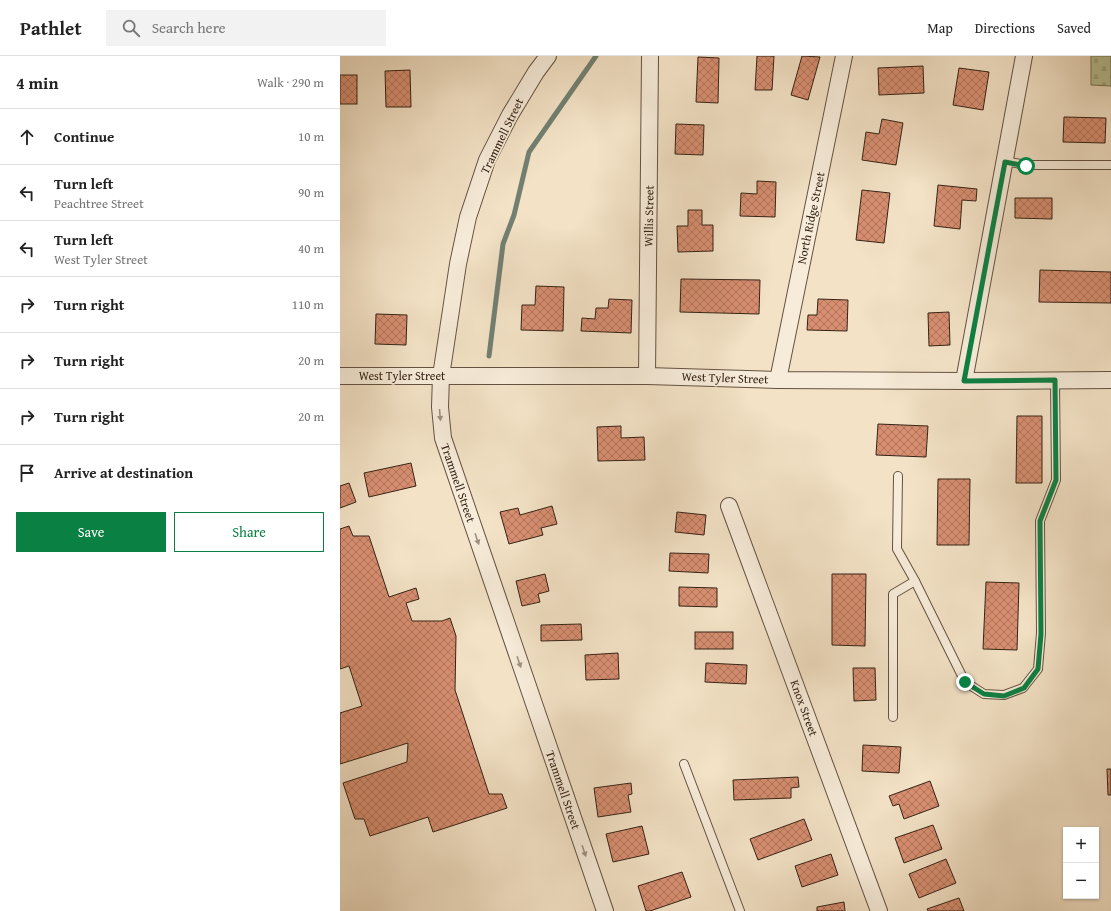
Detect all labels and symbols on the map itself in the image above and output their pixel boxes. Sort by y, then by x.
street label: Trammell Street [476,94,528,176]
route start [1017,157,1035,175]
street label: North Ridge Street [792,170,829,266]
street label: Willis Street [639,184,658,247]
street label: West Tyler Street [359,367,446,384]
street label: West Tyler Street [681,367,769,388]
one-way arrow [437,409,444,421]
street label: Trammell Street [437,441,480,525]
one-way arrow [474,533,480,545]
one-way arrow [516,656,522,668]
route end [956,673,974,691]
street label: Knox Street [786,677,823,739]
street label: Trammell Street [542,748,585,832]
one-way arrow [581,845,587,857]

